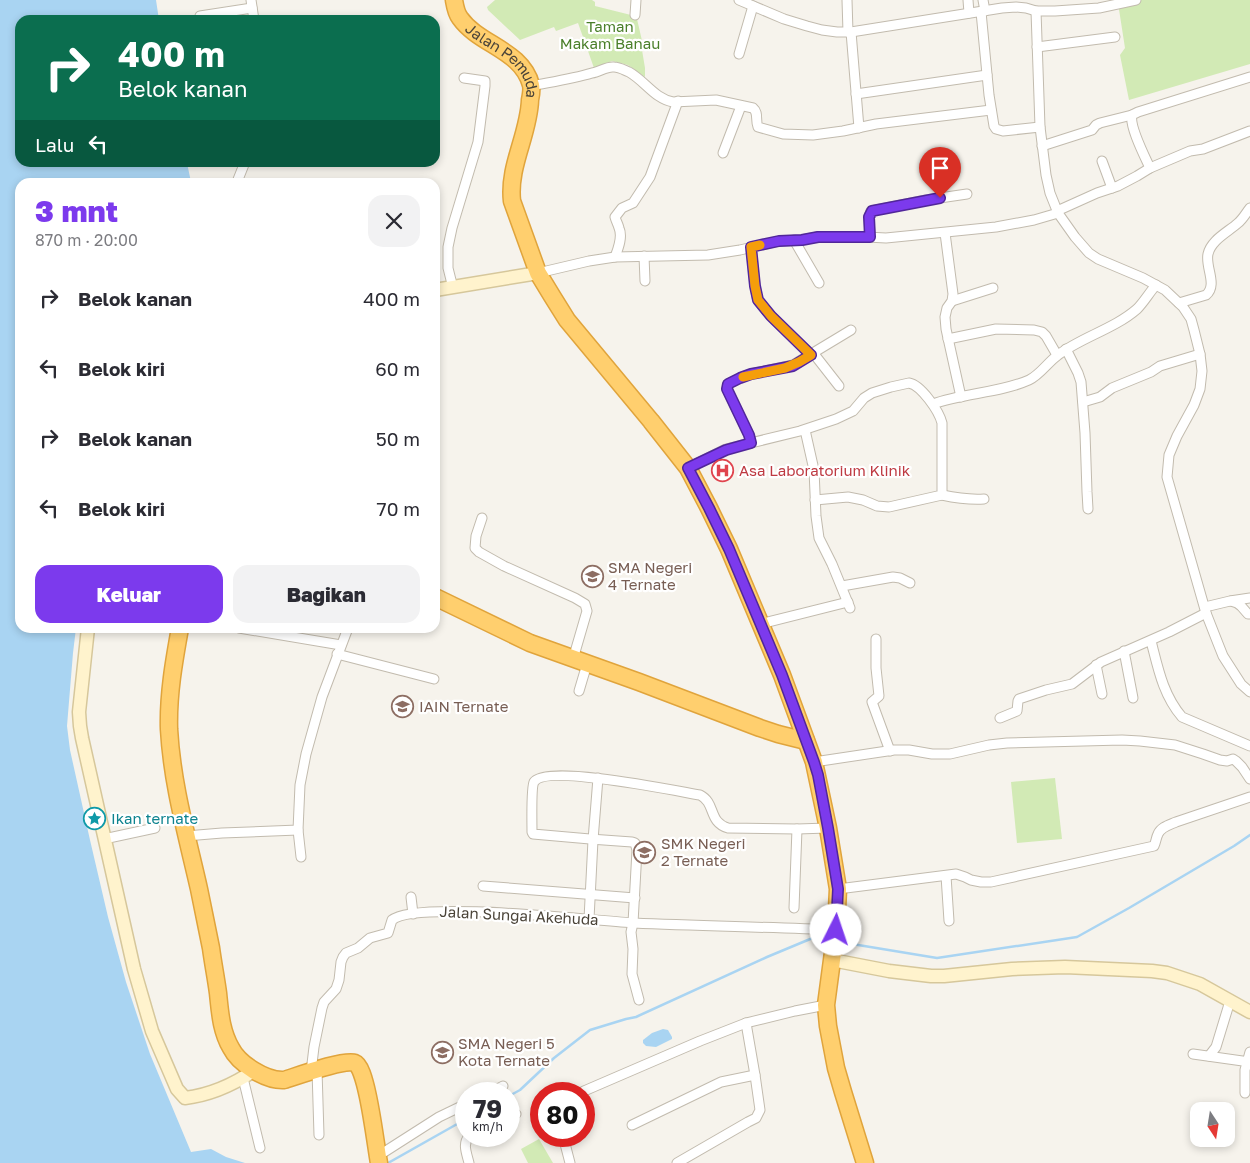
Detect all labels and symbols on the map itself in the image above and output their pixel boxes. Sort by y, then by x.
park label: Taman Makam Banau [560,17,660,52]
street label: Jalan Pemuda [462,19,542,99]
pin [919,147,961,198]
hospital icon: Asa Laboratorium Klinik [711,459,735,483]
place label: Asa Laboratorium Klinik [739,461,911,479]
place label: SMA Negeri 4 Ternate [608,558,692,593]
school or university icon: SMA Negeri 4 Ternate [580,565,604,589]
school or university icon: IAIN Ternate [391,695,415,719]
place label: IAIN Ternate [419,697,509,715]
place icon: Ikan ternate [83,807,107,831]
place label: Ikan ternate [111,809,199,827]
place label: SMK Negeri 2 Ternate [661,834,746,869]
school or university icon: SMK Negeri 2 Ternate [633,841,657,865]
street label: Jalan Sungai Akehuda [439,902,599,928]
position arrow [809,903,861,955]
place label: SMA Negeri 5 Kota Ternate [458,1034,555,1069]
school or university icon: SMA Negeri 5 Kota Ternate [430,1041,454,1065]
speed limit sign: 80 [530,1082,595,1147]
north arrow [1190,1102,1235,1148]

